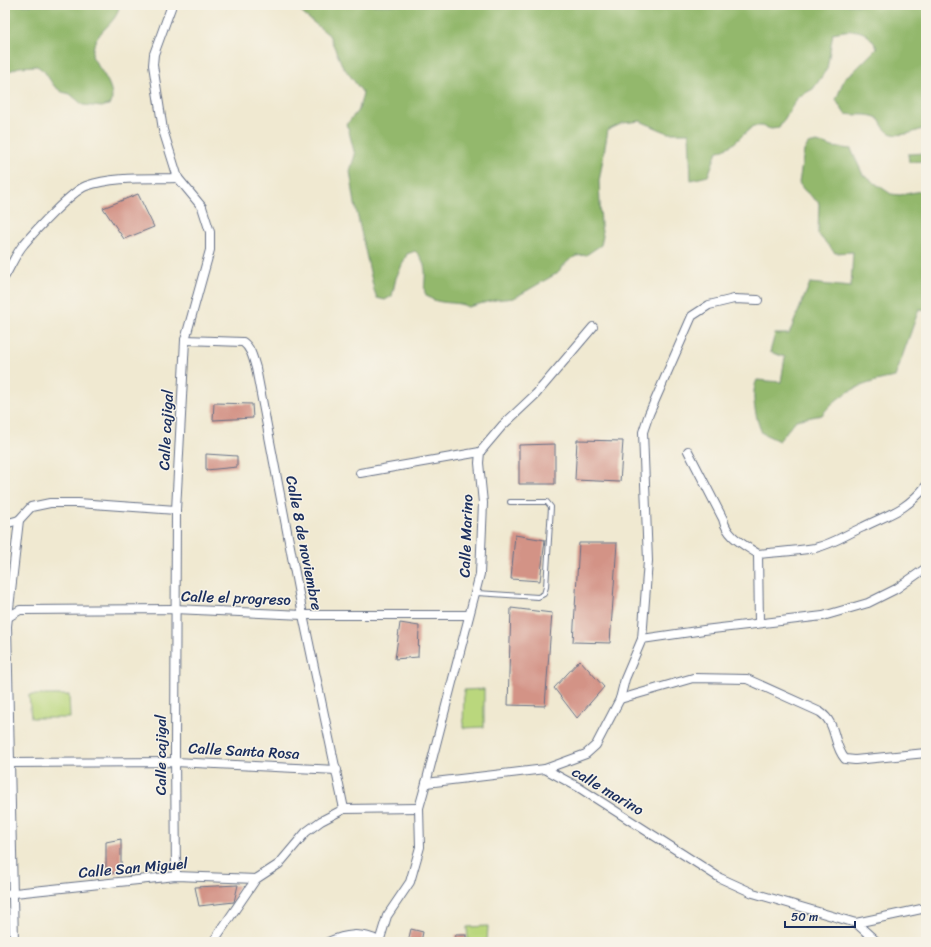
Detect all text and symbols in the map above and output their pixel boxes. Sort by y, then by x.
street label: Calle cajigal [151,388,181,471]
street label: Calle 8 de noviembre [278,473,330,613]
street label: Calle Marino [452,493,480,578]
street label: Calle el progreso [181,583,292,613]
street label: Calle cajigal [148,714,174,795]
street label: Calle Santa Rosa [188,735,301,767]
street label: calle marino [567,759,649,823]
street label: Calle San Miguel [77,850,189,886]
scale bar [785,903,855,929]
text: 50 m [791,906,818,928]

